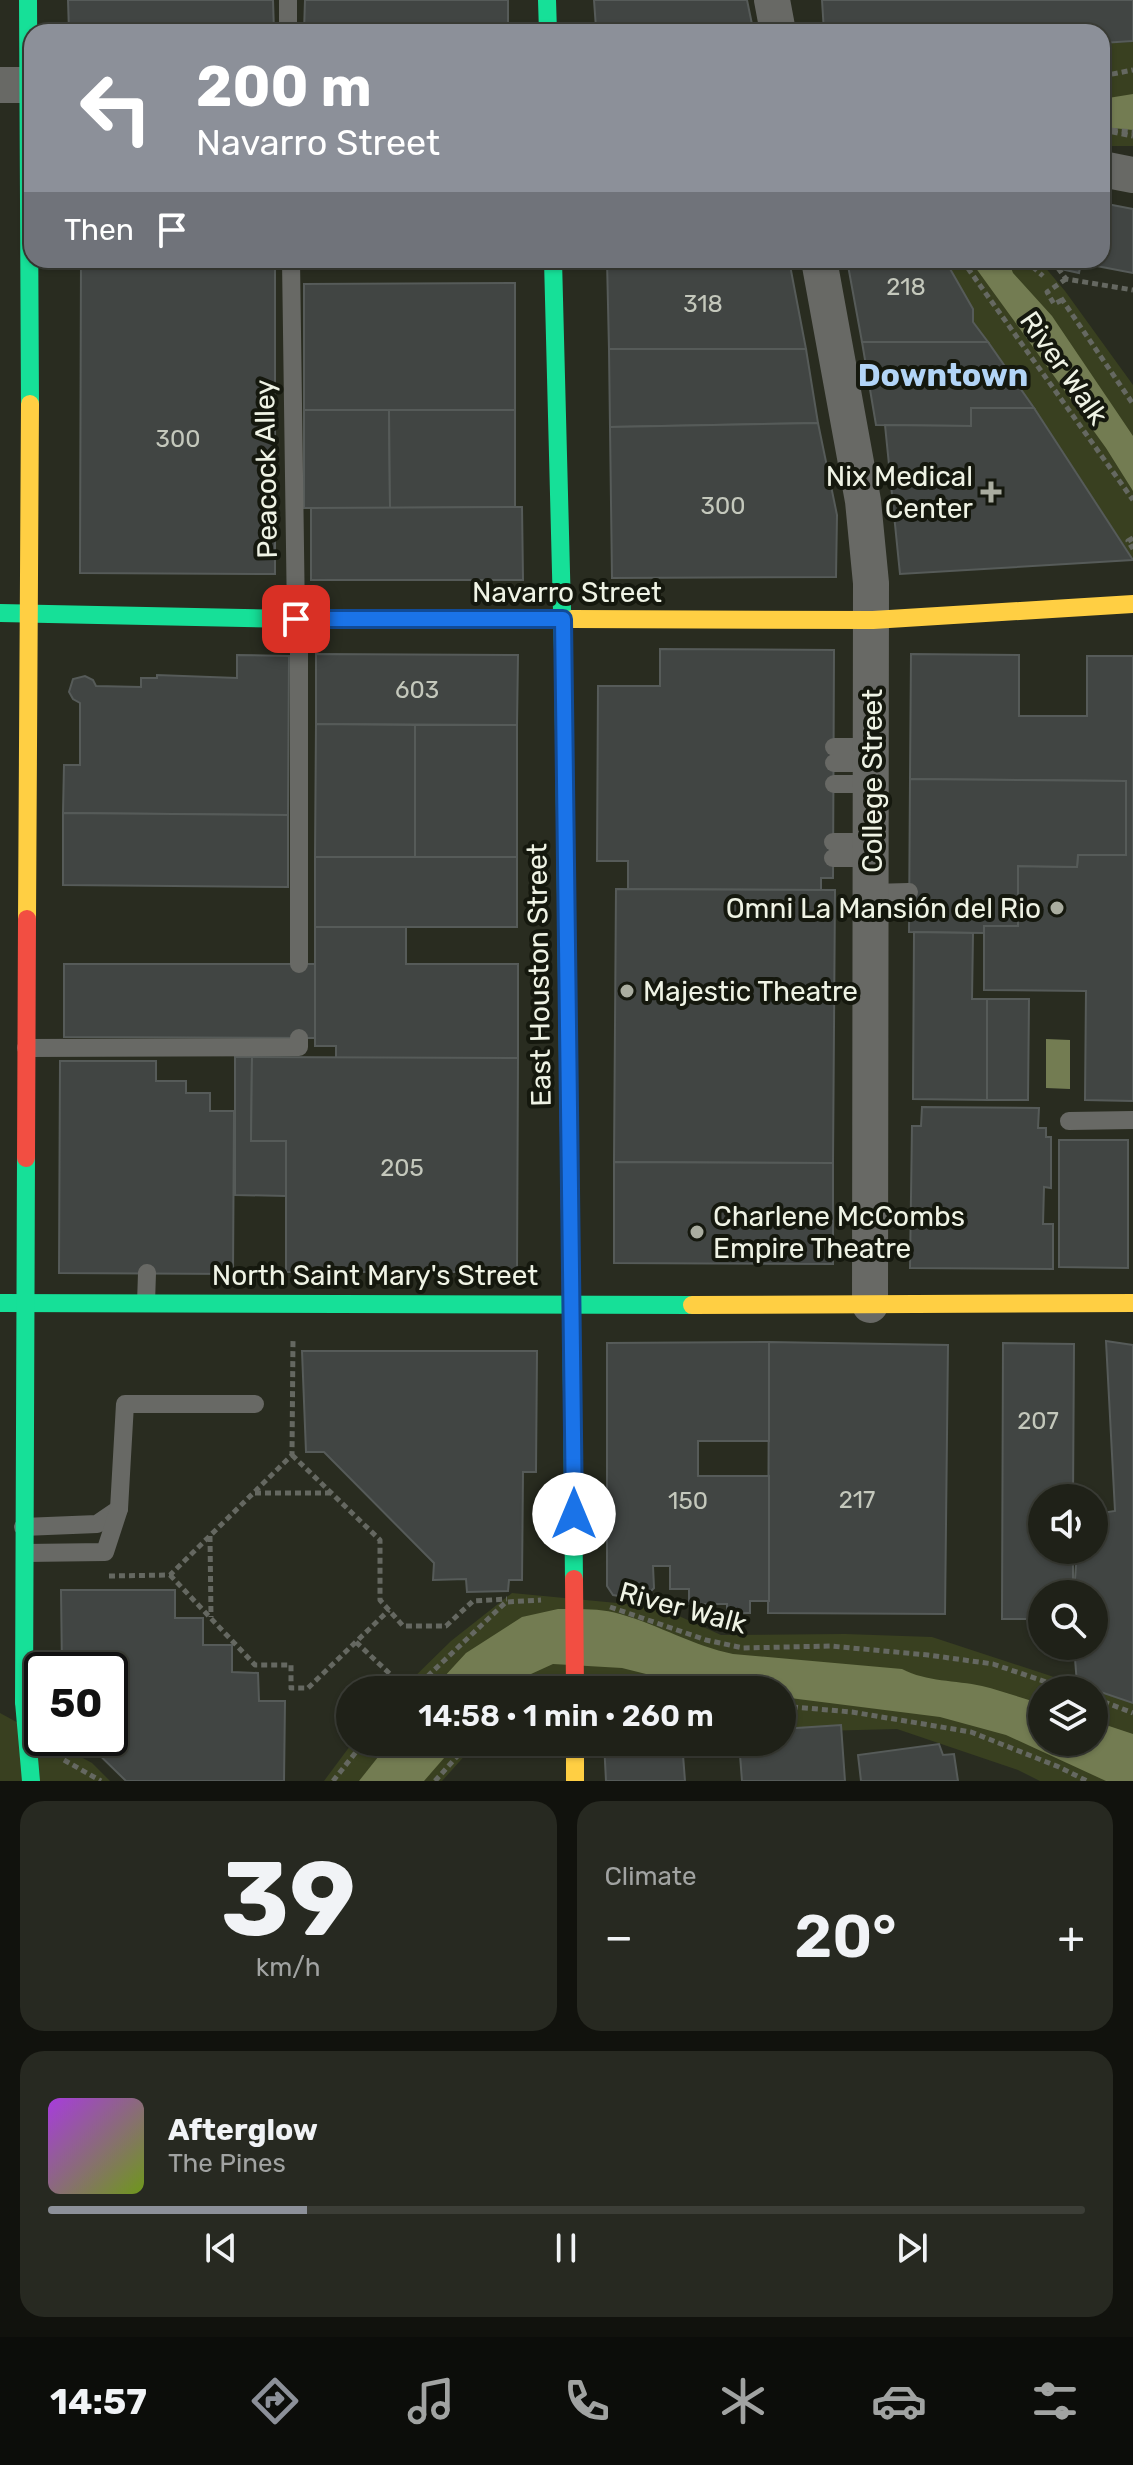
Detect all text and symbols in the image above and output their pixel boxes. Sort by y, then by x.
text: 200 m [196,54,372,120]
icon: left [64,56,168,160]
text: Navarro Street [196,121,440,164]
icon: arrive [150,208,194,252]
text: Then [64,212,134,248]
house number: 218 [886,273,926,301]
house number: 318 [683,290,723,318]
street label: River Walk [1013,305,1115,431]
district label: Downtown [858,356,1028,394]
street label: Peacock Alley [248,379,284,559]
house number: 300 [156,425,200,453]
place label: Nix Medical Center [826,460,973,525]
marker: Nix Medical Center [980,481,1002,503]
house number: 300 [701,492,745,520]
street label: Navarro Street [472,576,662,609]
pin [262,585,330,653]
icon: arrive [274,597,318,641]
house number: 603 [395,676,439,704]
street label: College Street [856,689,889,873]
street label: East Houston Street [520,843,558,1107]
place label: Omni La Mansión del Rio [726,892,1041,925]
marker: Omni La Mansión del Rio [1048,899,1066,917]
place label: Majestic Theatre [643,975,858,1008]
marker: Majestic Theatre [618,982,636,1000]
house number: 205 [380,1154,424,1182]
place label: Charlene McCombs Empire Theatre [713,1200,965,1265]
marker: Charlene McCombs Empire Theatre [688,1223,706,1241]
street label: North Saint Mary's Street [212,1259,538,1292]
house number: 207 [1017,1407,1059,1435]
position arrow [532,1472,616,1556]
map controls [1028,1484,1108,1756]
button: sound [1028,1484,1108,1564]
house number: 217 [839,1486,875,1514]
house number: 150 [668,1487,708,1515]
street label: River Walk [616,1575,751,1641]
button: search [1028,1580,1108,1660]
speed limit sign: 50 [24,1652,128,1756]
button: layers [1028,1676,1108,1756]
text: 14:58 · 1 min · 260 m [418,1698,714,1734]
text: 39 [221,1838,356,1961]
text: Climate [605,1861,697,1892]
text: 20° [794,1901,897,1972]
text: − [605,1911,633,1963]
text: + [1058,1911,1085,1963]
text: km/h [256,1952,321,1983]
text: Afterglow [168,2112,318,2148]
text: The Pines [168,2148,286,2179]
icon: previous [199,2226,243,2270]
icon: pause [544,2226,588,2270]
icon: next [890,2226,934,2270]
icon: directions [247,2373,303,2429]
icon: music [403,2373,459,2429]
icon: phone [559,2373,615,2429]
icon: climate [715,2373,771,2429]
icon: car [871,2373,927,2429]
icon: filters [1027,2373,1083,2429]
text: 14:57 [50,2380,147,2423]

